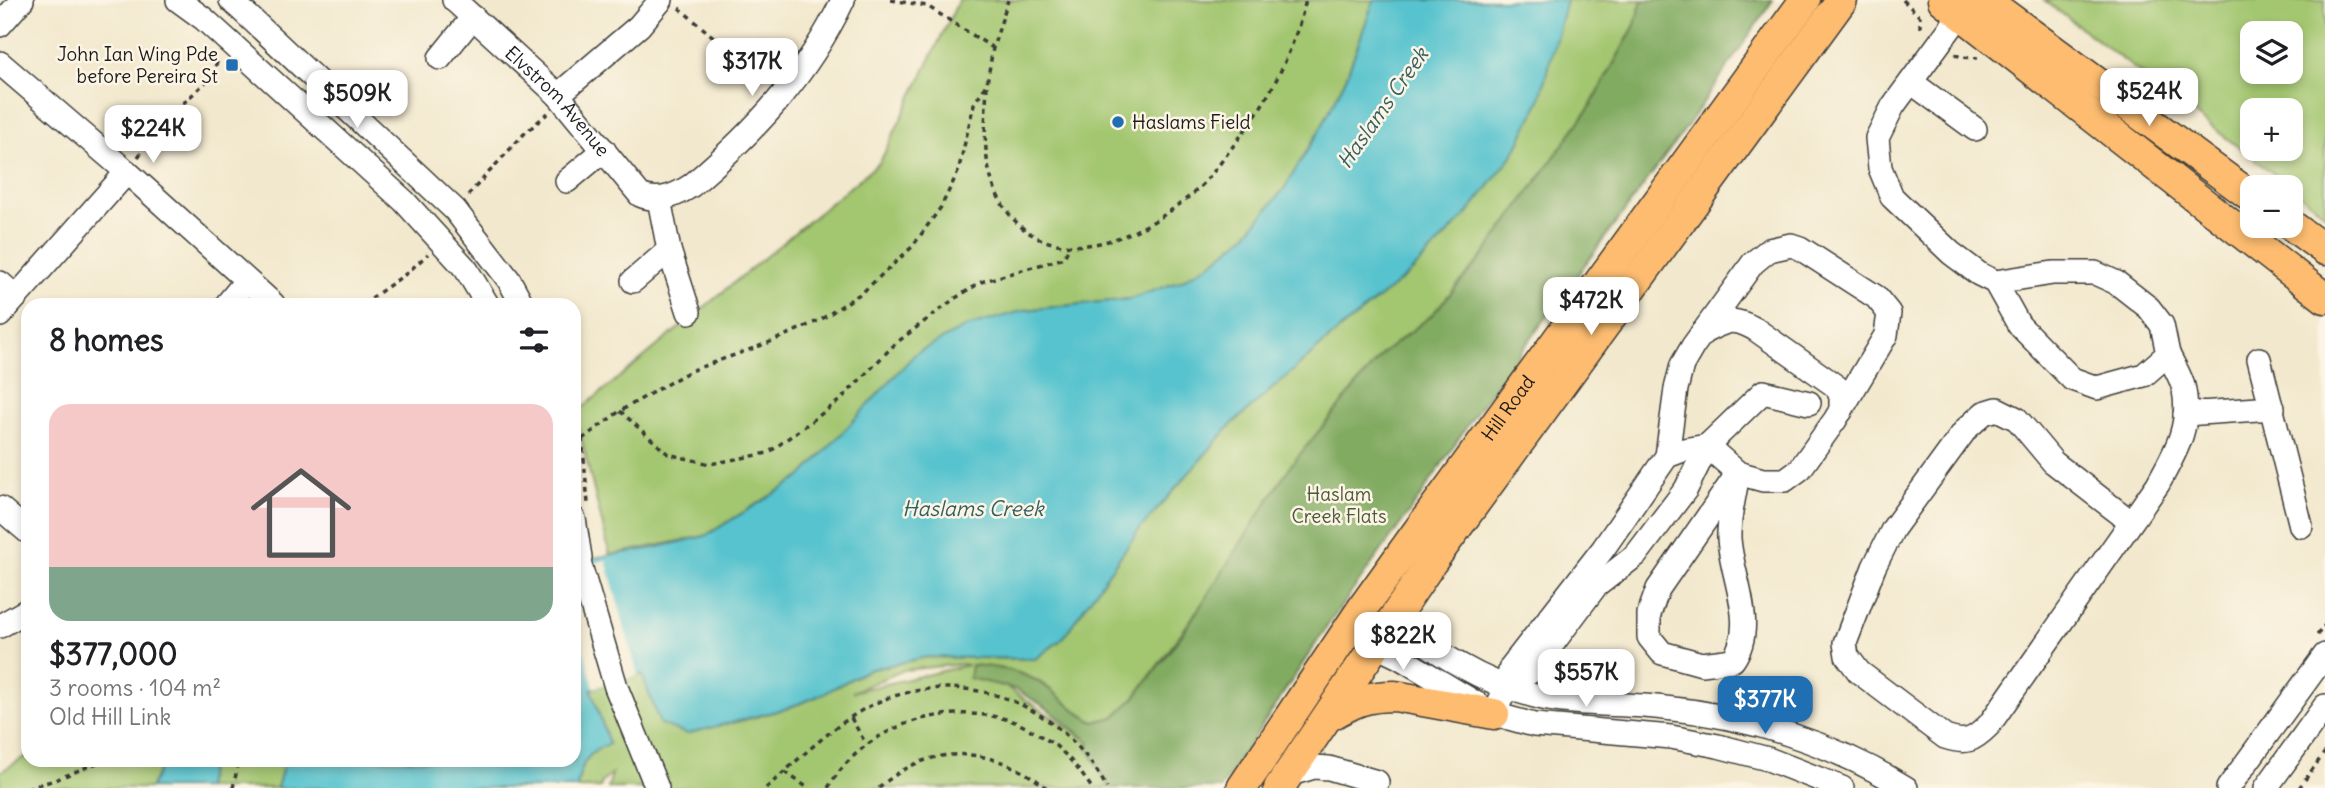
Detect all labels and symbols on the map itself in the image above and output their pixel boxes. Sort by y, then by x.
pin: $317K [703,38,801,98]
street label: Elvstrom Avenue [500,41,615,161]
water label: Haslams Creek [1331,41,1435,173]
place label: John Ian Wing Pde before Pereira St [57,42,218,88]
marker: John Ian Wing Pde before Pereira St [224,57,240,73]
pin: $524K [2100,68,2198,128]
pin: $509K [308,71,406,130]
pin: $224K [104,106,202,165]
place label: Haslams Field [1132,110,1251,134]
marker: Haslams Field [1110,114,1126,130]
pin: $472K [1542,278,1640,337]
street label: Hill Road [1476,370,1540,445]
park label: Haslam Creek Flats [1291,482,1387,528]
water label: Haslams Creek [902,495,1045,522]
pin: $822K [1354,612,1452,672]
pin: $557K [1537,650,1635,709]
pin: $377K [1716,676,1814,736]

